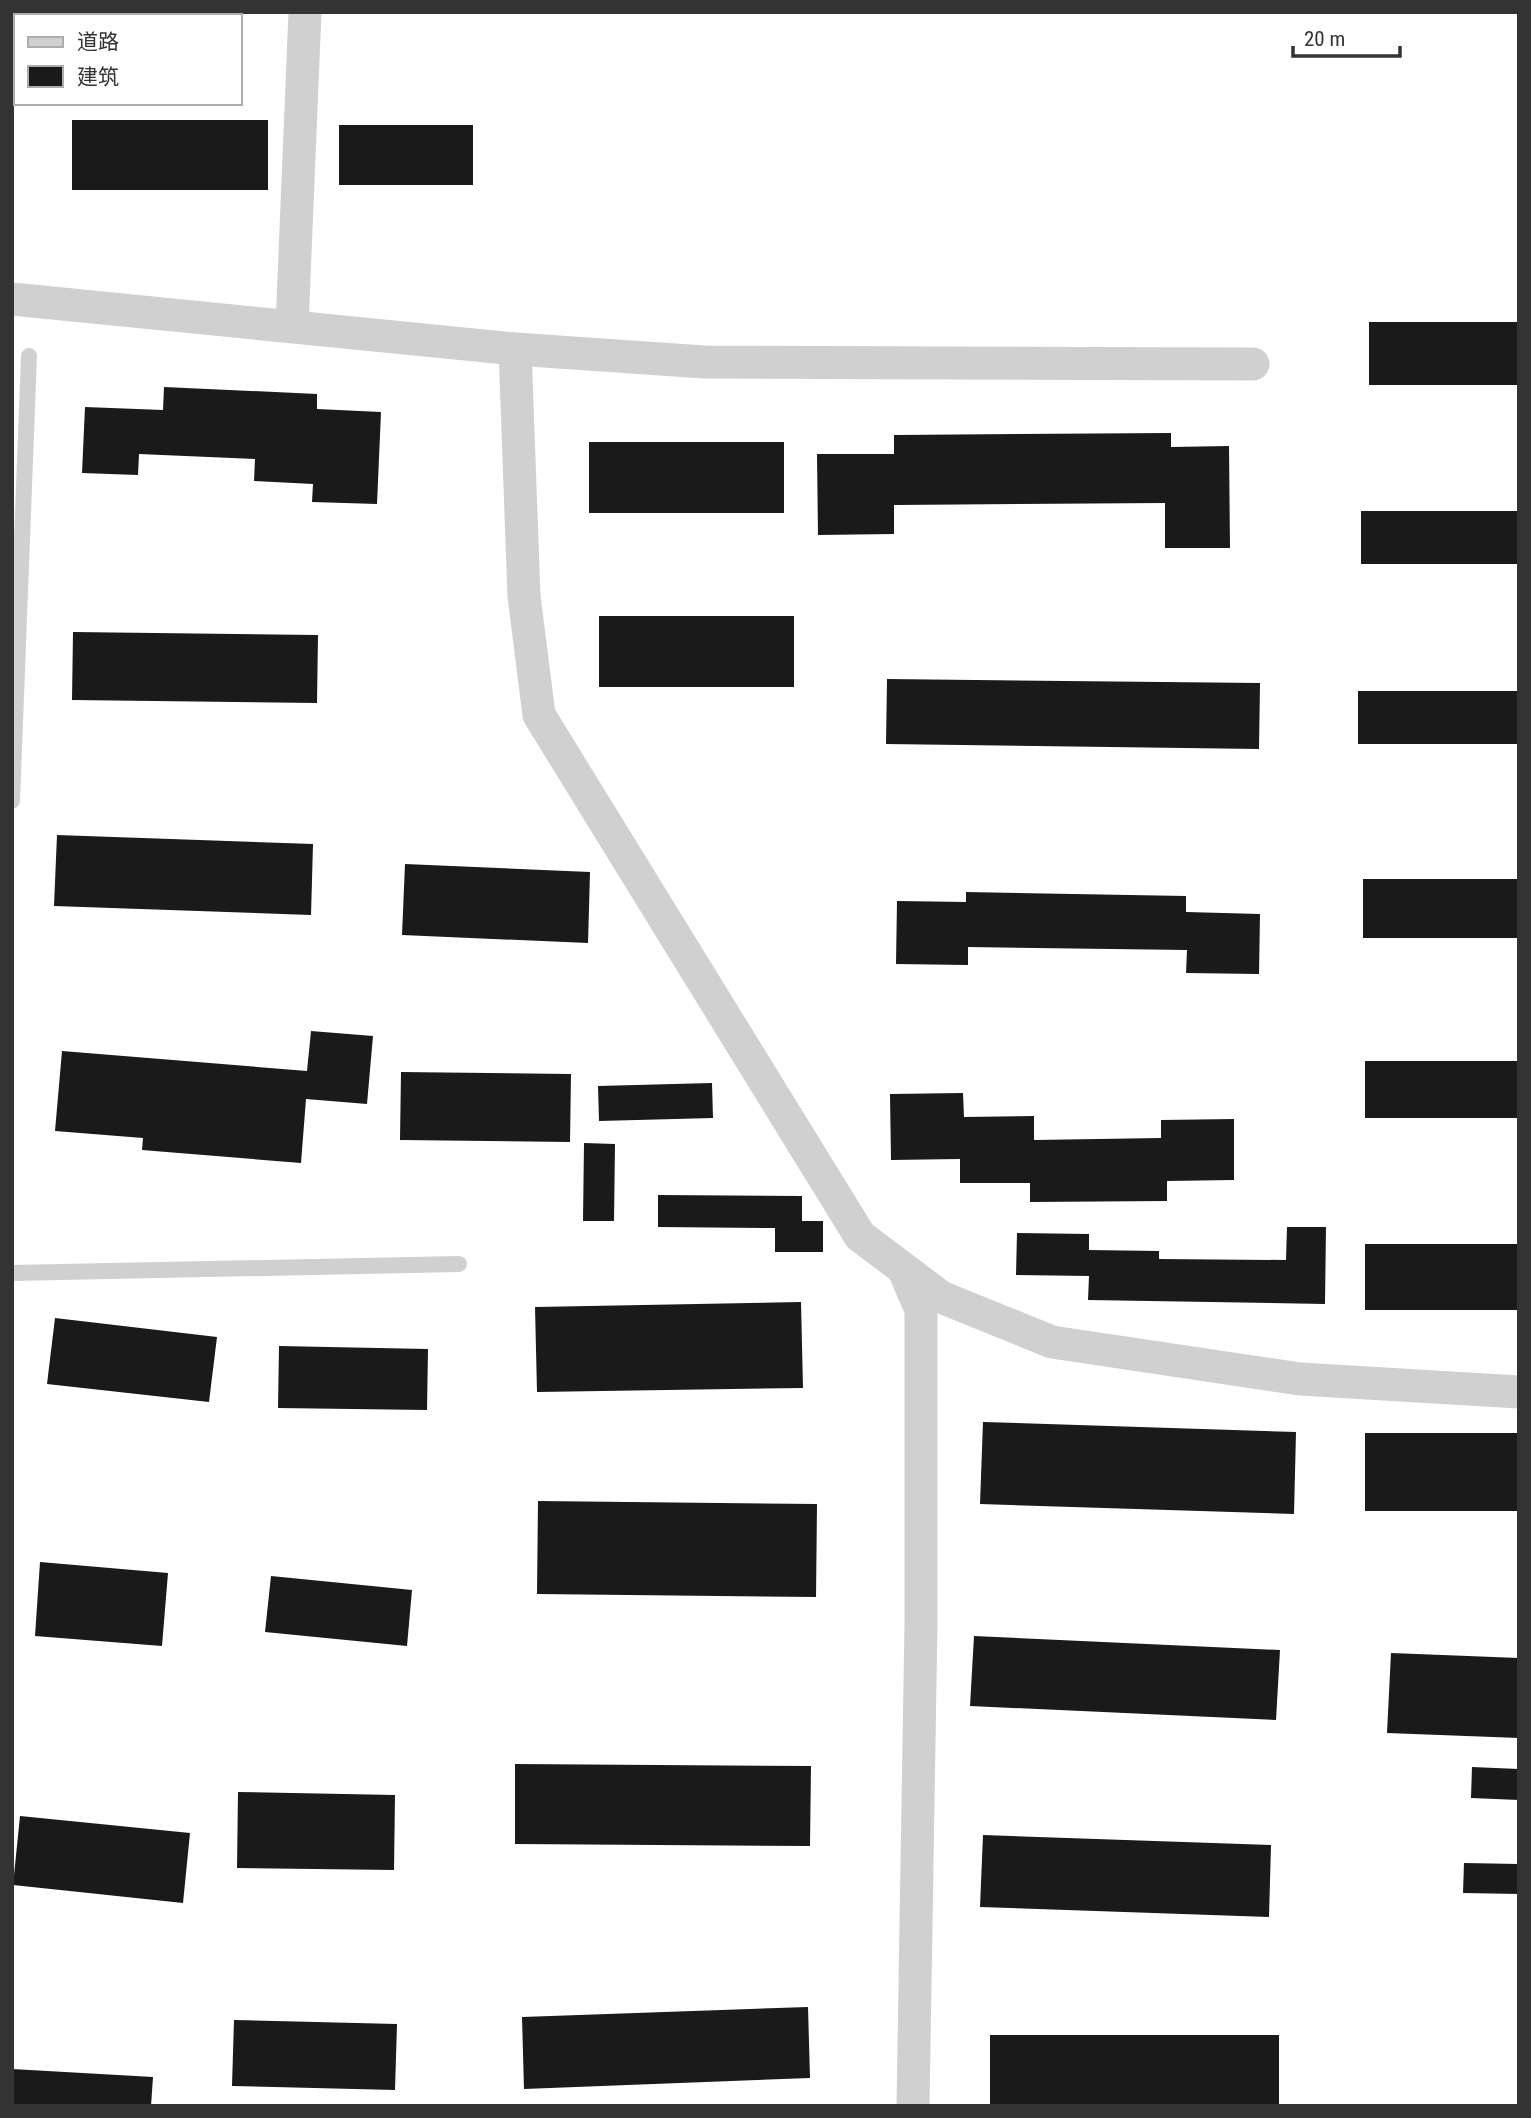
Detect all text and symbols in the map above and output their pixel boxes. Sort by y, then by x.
legend [14,14,242,105]
scale bar [1293,14,1400,58]
text: 20 m [1304,27,1345,51]
text: 道路 [77,30,119,54]
text: 建筑 [77,65,119,89]

